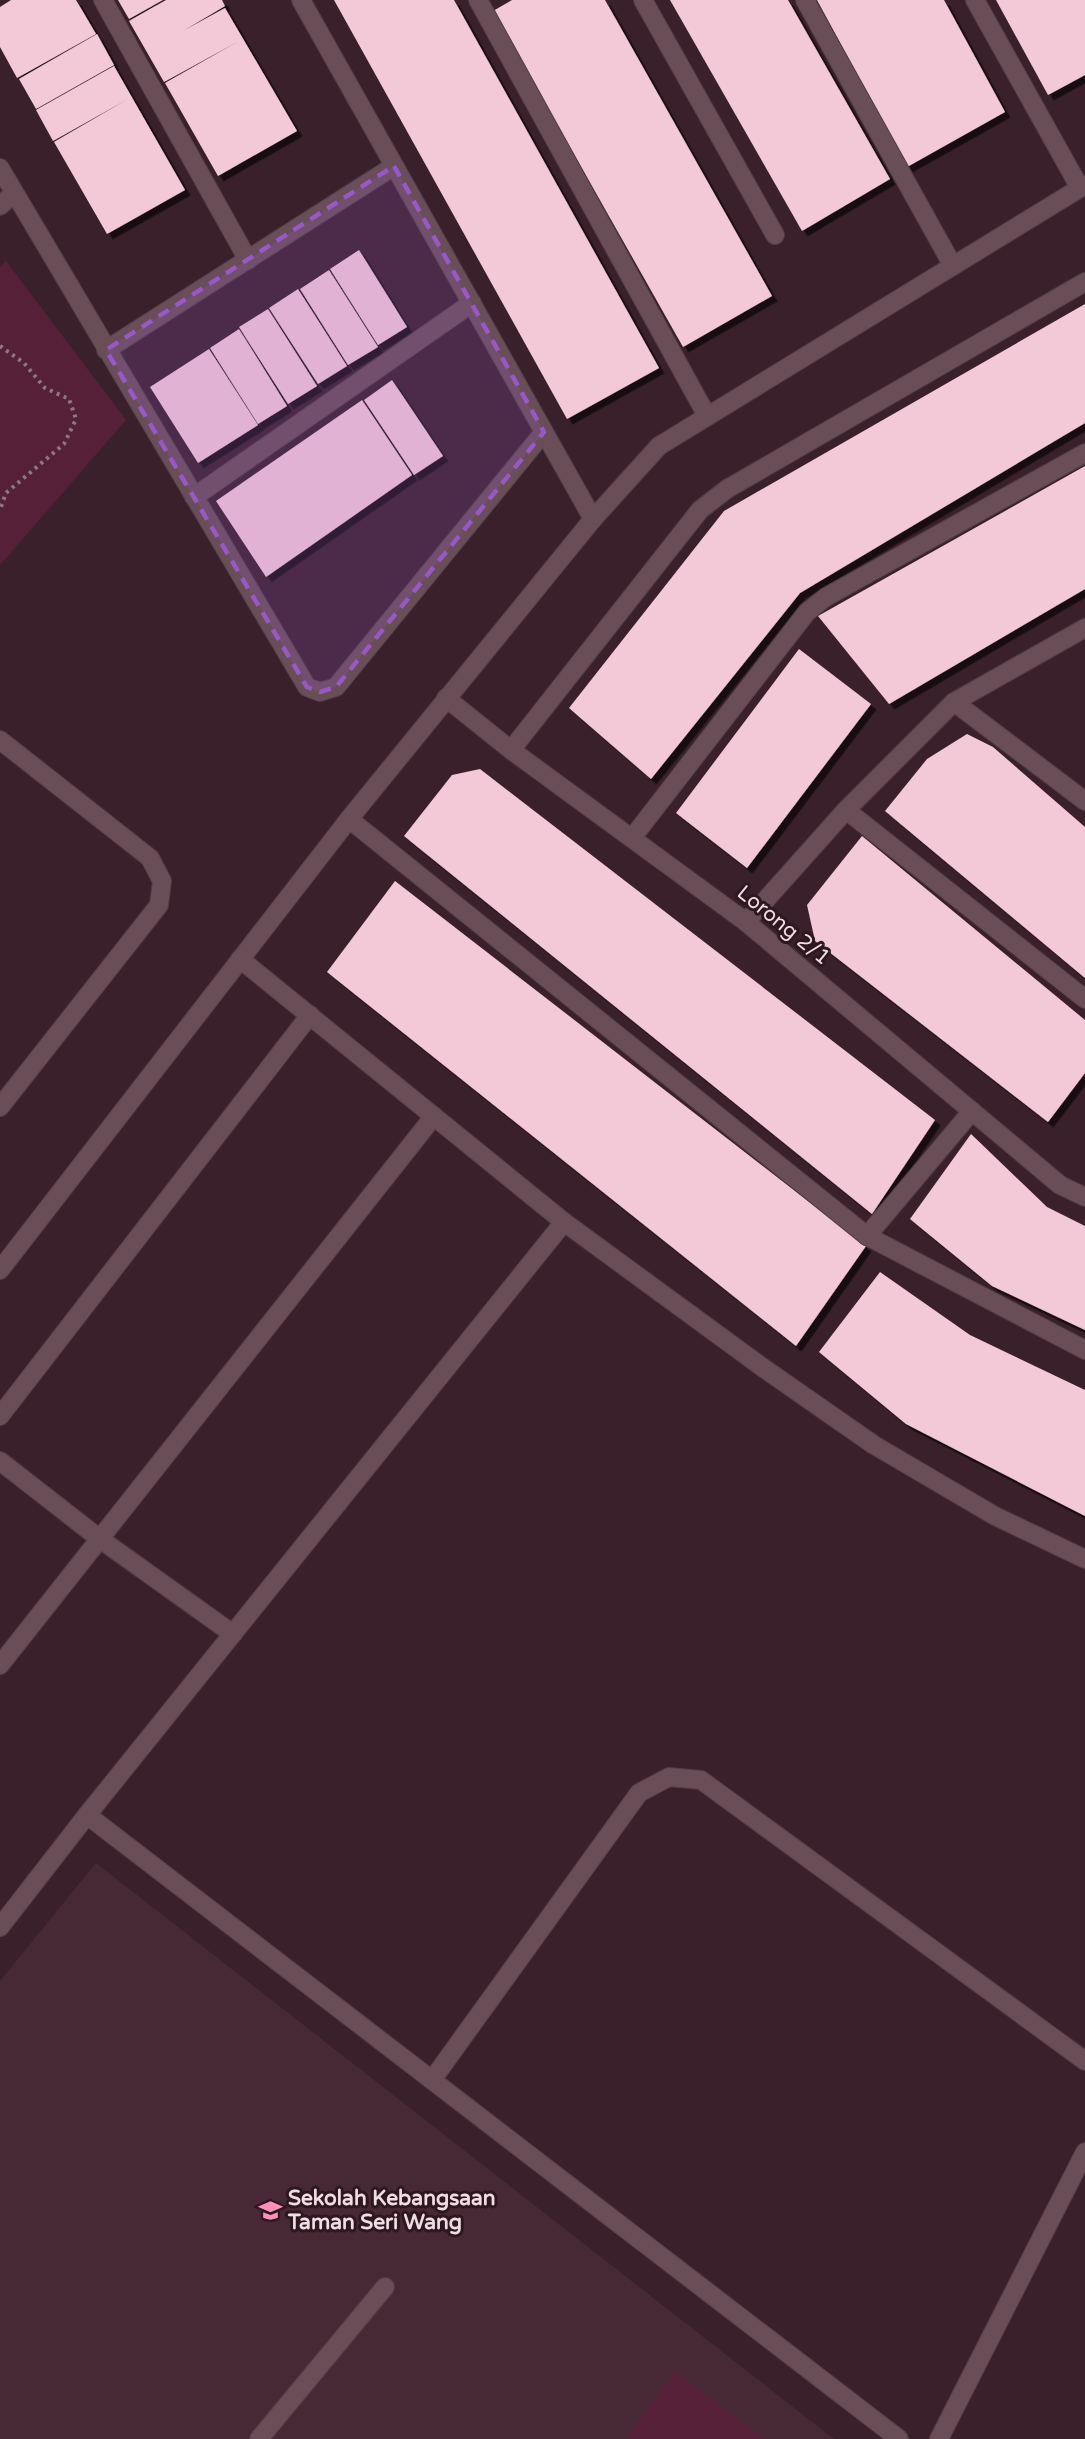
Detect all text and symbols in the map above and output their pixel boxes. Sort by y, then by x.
street label: Lorong 2/1 [732,880,835,971]
place label: Sekolah Kebangsaan Taman Seri Wang [287,2186,496,2235]
school or university icon: Sekolah Kebangsaan Taman Seri Wang [257,2197,283,2223]

